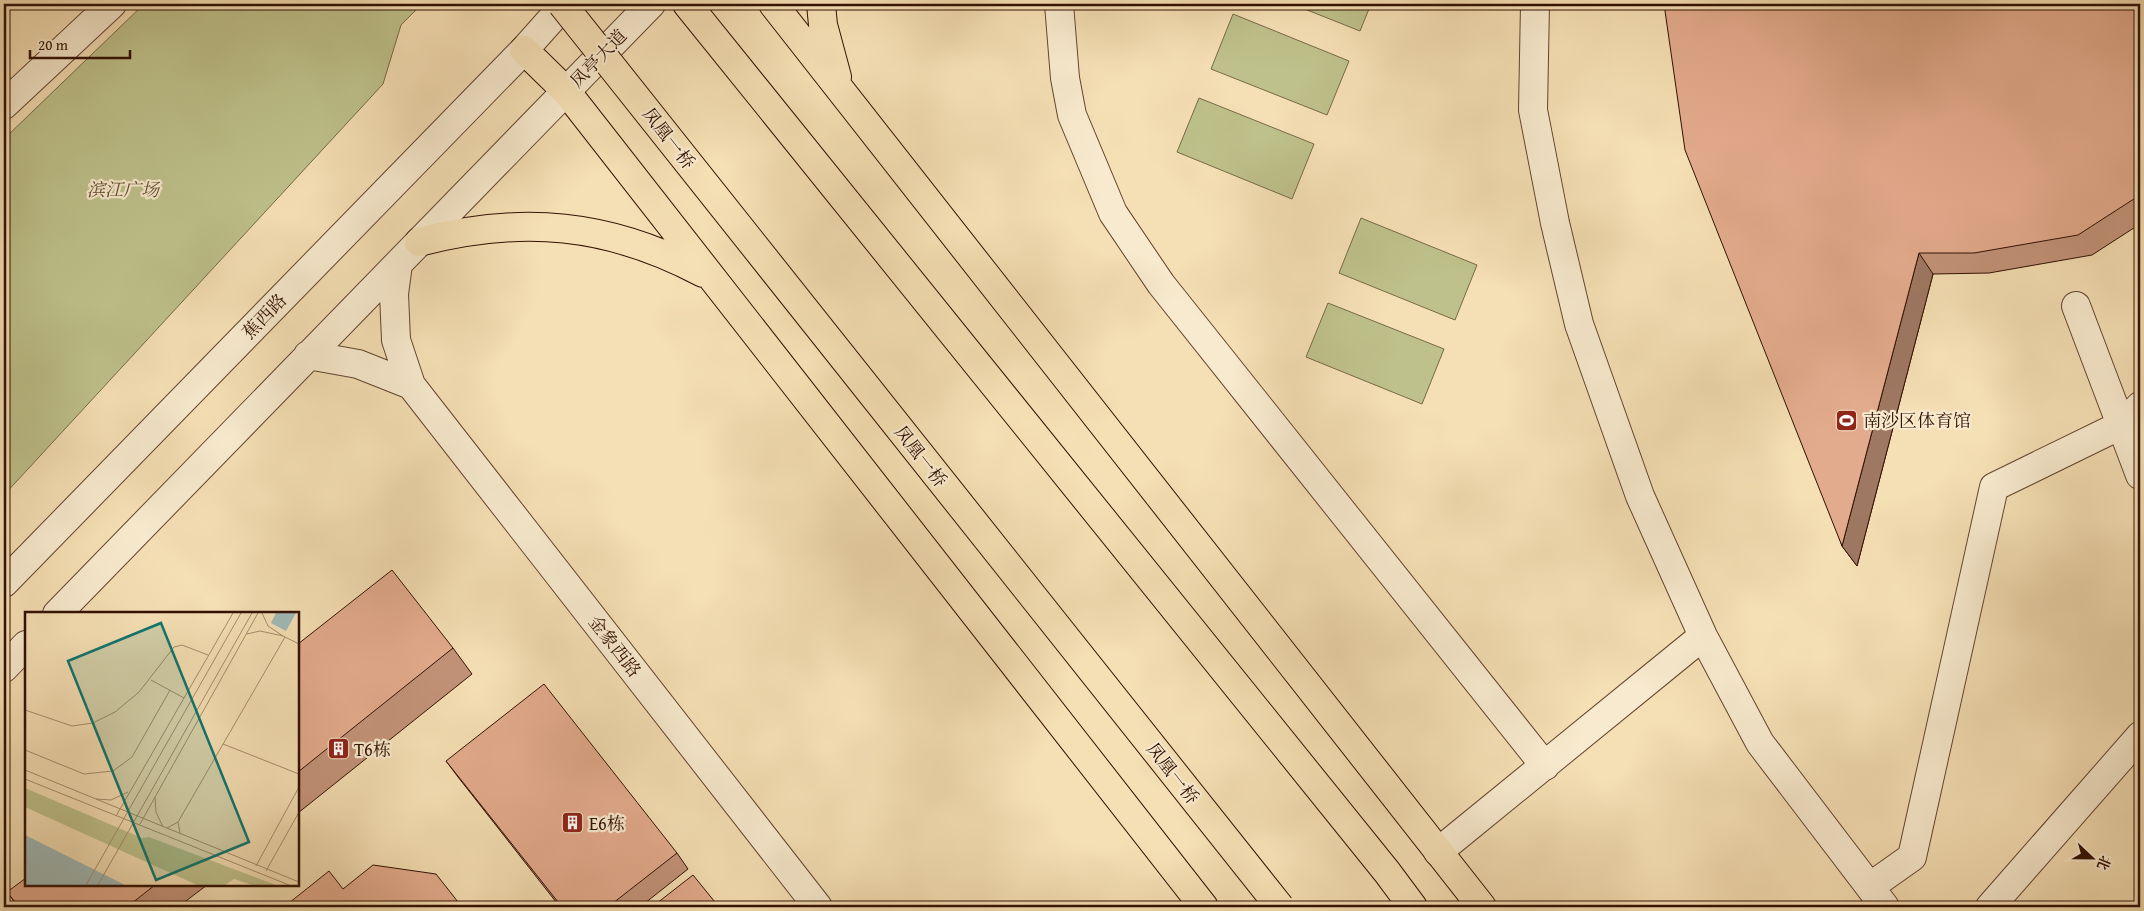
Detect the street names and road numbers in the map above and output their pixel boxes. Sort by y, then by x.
street label: 凤亭大道 [563,23,633,93]
street label: 凤凰一桥 [636,101,702,175]
street label: 蕉西路 [236,287,292,345]
street label: 凤凰一桥 [888,419,954,493]
street label: 金象西路 [582,609,648,683]
street label: 凤凰一桥 [1140,736,1206,810]

